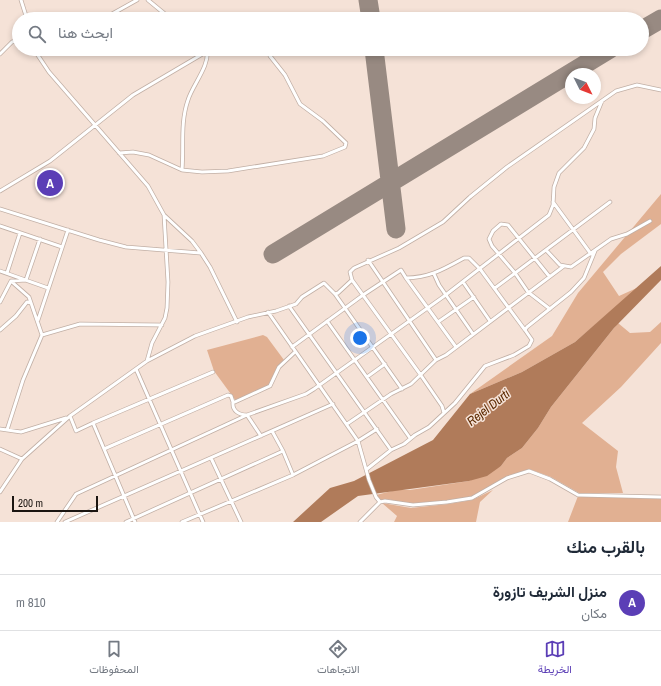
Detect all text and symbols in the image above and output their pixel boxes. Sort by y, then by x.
search box [12,12,649,56]
text: ابحث هنا [58,22,113,43]
icon: search [26,23,48,45]
north arrow [565,68,601,104]
pin: A [37,168,63,198]
your location [350,328,370,348]
water label: Rejel Durti [463,385,513,430]
scale bar [12,494,98,513]
text: 200 m [18,496,43,510]
text: بالقرب منك [566,535,645,558]
text: منزل الشريف تازورة [493,581,607,602]
text: 810 m [16,594,46,611]
text: A [628,594,636,611]
text: مكان [581,605,607,622]
tab: المحفوظات [89,638,139,679]
tab: الاتجاهات [317,638,360,679]
tab: الخريطة [538,638,572,679]

